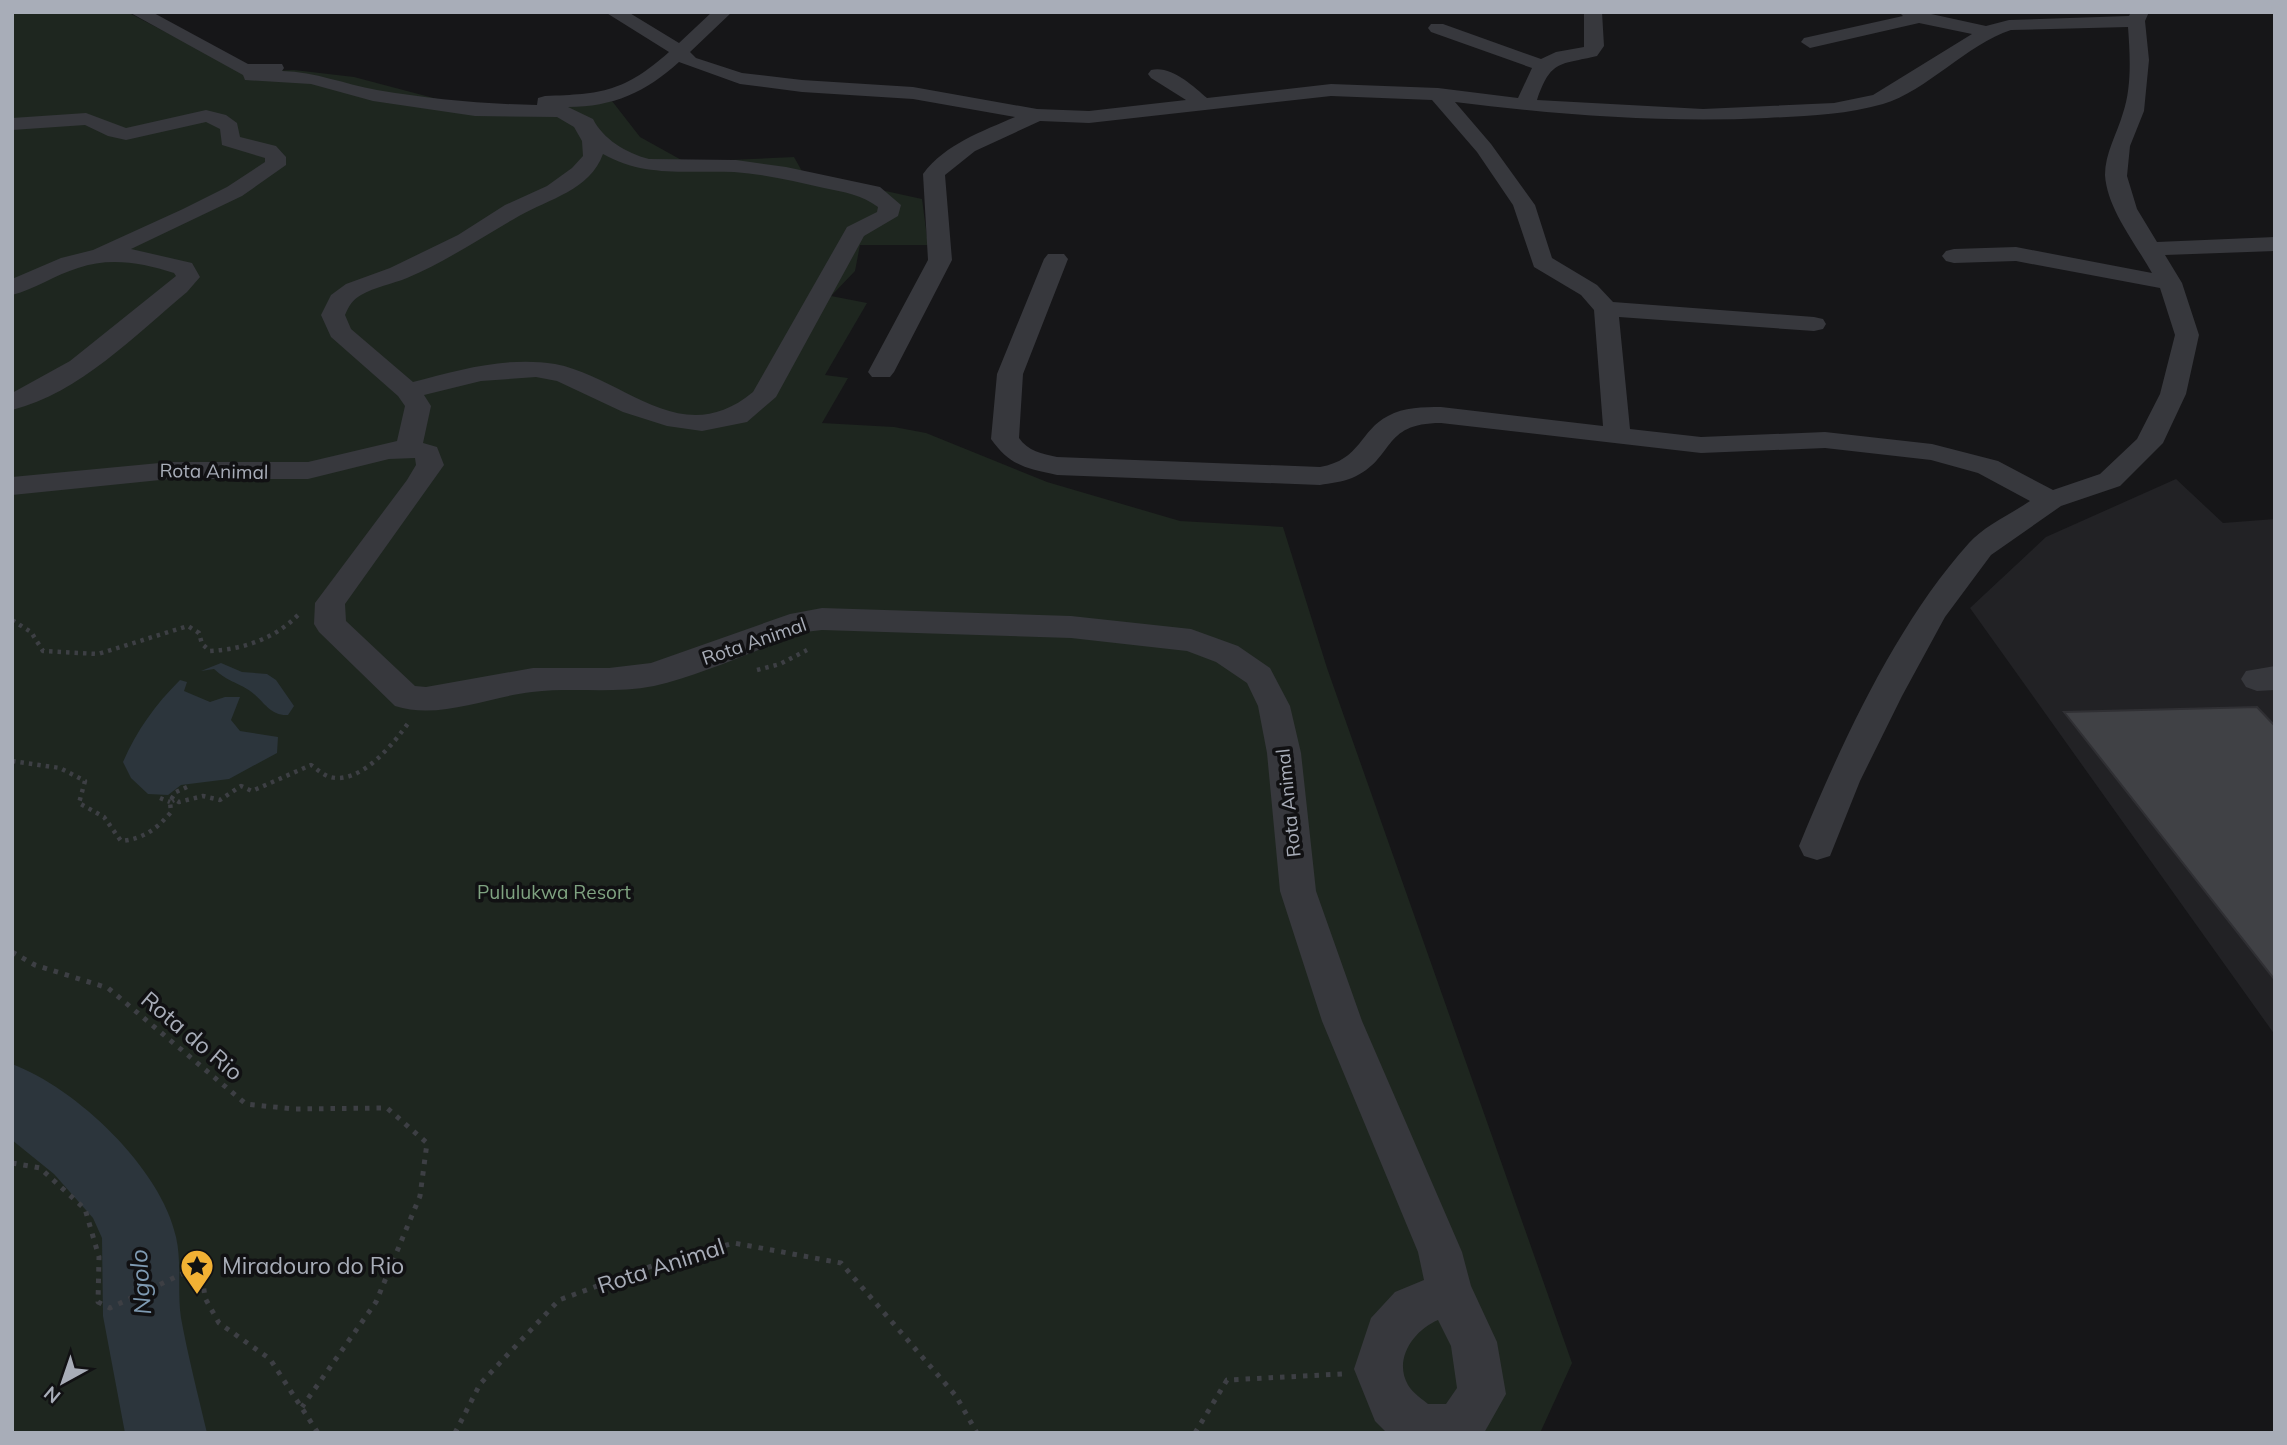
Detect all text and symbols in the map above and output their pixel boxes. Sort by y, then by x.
street label: Rota Animal [159,458,269,484]
street label: Rota Animal [699,612,809,670]
street label: Rota Animal [1270,748,1306,858]
park label: Pululukwa Resort [477,880,631,904]
street label: Rota do Rio [136,985,249,1087]
street label: Rota Animal [594,1231,728,1300]
place icon: Miradouro do Rio [178,1247,216,1296]
water label: Ngolo [123,1248,157,1316]
place label: Miradouro do Rio [222,1251,404,1280]
north arrow [28,1347,98,1417]
text: N [39,1381,65,1409]

